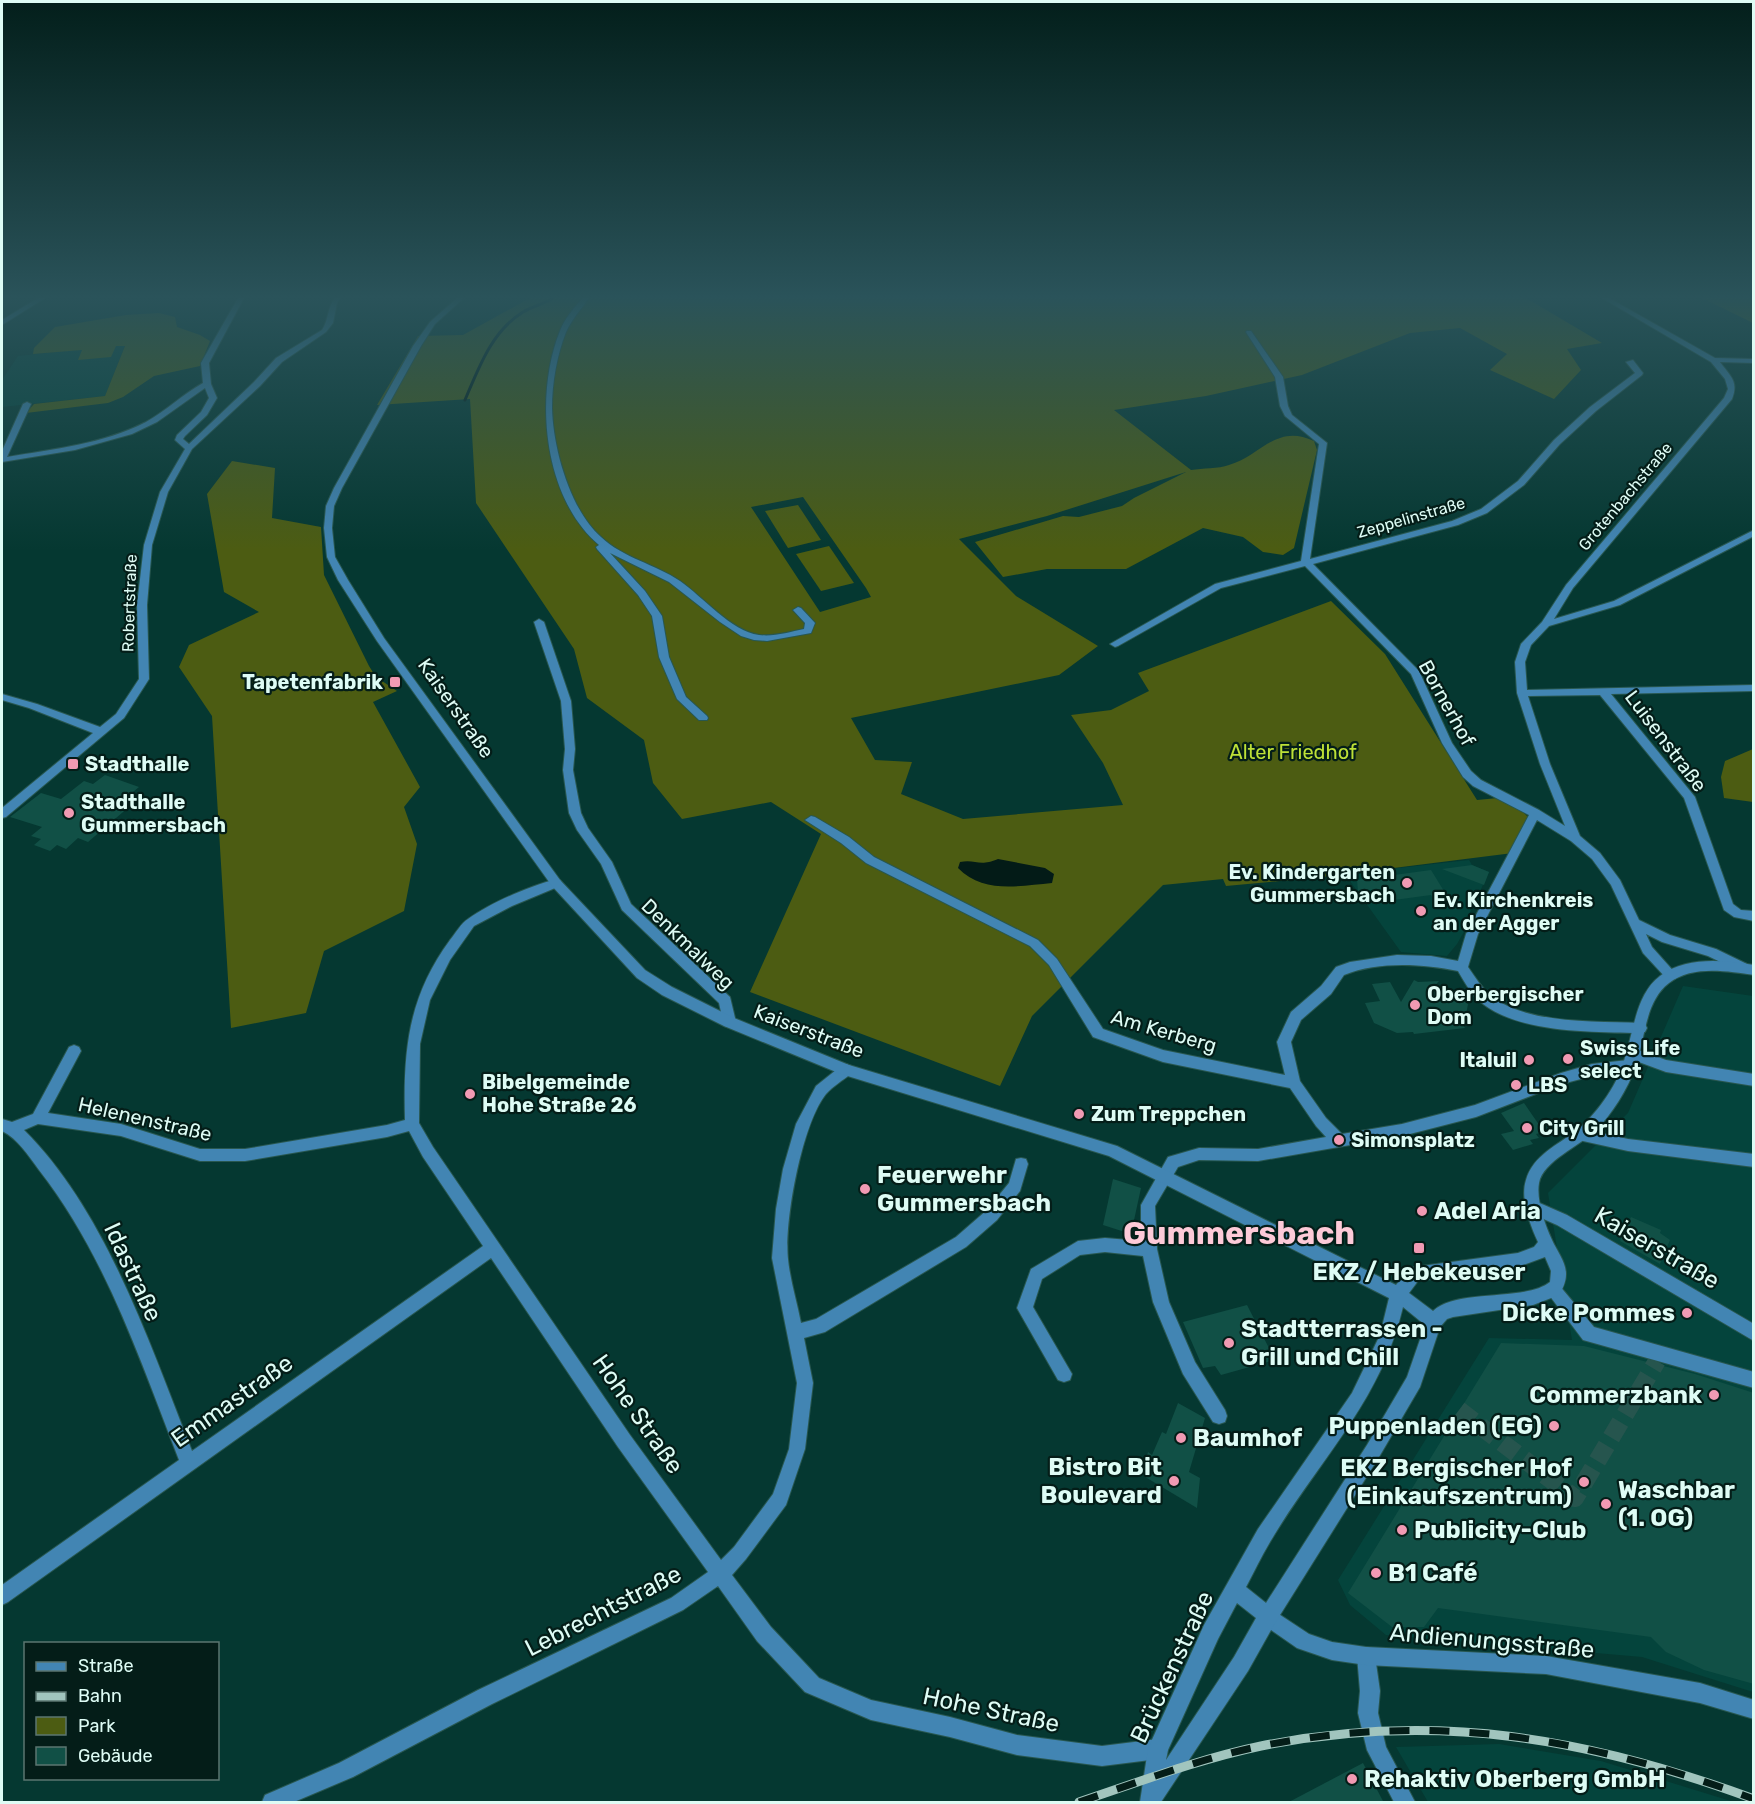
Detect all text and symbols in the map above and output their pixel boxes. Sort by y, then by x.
street label: Grotenbachstraße [1575,438,1676,554]
street label: Zeppelinstraße [1355,493,1467,542]
street label: Robertstraße [118,554,141,652]
street label: Kaiserstraße [413,654,499,762]
street label: Bornerhof [1414,656,1481,750]
place label: Tapetenfabrik [242,670,383,694]
marker: Tapetenfabrik [388,675,402,689]
street label: Luisenstraße [1620,686,1712,796]
park label: Alter Friedhof [1229,740,1357,764]
place label: Stadthalle [85,752,190,776]
marker: Stadthalle [66,757,80,771]
place label: Stadthalle Gummersbach [81,790,226,837]
marker: Stadthalle Gummersbach [62,806,76,820]
place label: Ev. Kindergarten Gummersbach [1228,860,1395,907]
marker: Ev. Kindergarten Gummersbach [1400,876,1414,890]
place label: Ev. Kirchenkreis an der Agger [1433,888,1593,935]
street label: Denkmalweg [636,894,740,994]
marker: Ev. Kirchenkreis an der Agger [1414,904,1428,918]
place label: Oberbergischer Dom [1427,982,1584,1029]
marker: Oberbergischer Dom [1408,998,1422,1012]
street label: Kaiserstraße [750,999,868,1063]
street label: Am Kerberg [1108,1004,1220,1058]
place label: Swiss Life select [1580,1036,1681,1083]
place label: Italuil [1459,1048,1517,1072]
marker: Swiss Life select [1561,1052,1575,1066]
marker: Italuil [1522,1053,1536,1067]
place label: Bibelgemeinde Hohe Straße 26 [482,1070,637,1117]
place label: LBS [1528,1073,1567,1097]
marker: LBS [1509,1078,1523,1092]
marker: Bibelgemeinde Hohe Straße 26 [463,1087,477,1101]
street label: Helenenstraße [76,1092,214,1146]
place label: Zum Treppchen [1091,1102,1246,1126]
marker: Zum Treppchen [1072,1107,1086,1121]
place label: City Grill [1539,1116,1624,1140]
marker: City Grill [1520,1121,1534,1135]
place label: Simonsplatz [1351,1128,1475,1152]
marker: Simonsplatz [1332,1133,1346,1147]
place label: Feuerwehr Gummersbach [877,1161,1051,1217]
marker: Feuerwehr Gummersbach [858,1182,872,1196]
place label: Adel Aria [1434,1197,1541,1225]
street label: Kaiserstraße [1590,1201,1724,1295]
marker: Adel Aria [1415,1204,1429,1218]
district label: Gummersbach [1123,1214,1355,1252]
street label: Idastraße [98,1218,168,1326]
marker: EKZ / Hebekeuser [1412,1241,1426,1255]
place label: EKZ / Hebekeuser [1313,1258,1526,1286]
place label: Dicke Pommes [1502,1299,1675,1327]
marker: Dicke Pommes [1680,1306,1694,1320]
place label: Stadtterrassen - Grill und Chill [1241,1315,1443,1371]
marker: Stadtterrassen - Grill und Chill [1222,1336,1236,1350]
street label: Emmastraße [166,1349,298,1453]
street label: Hohe Straße [587,1349,689,1479]
place label: Commerzbank [1529,1381,1702,1409]
marker: Commerzbank [1707,1388,1721,1402]
place label: Puppenladen (EG) [1328,1412,1542,1440]
marker: Puppenladen (EG) [1547,1419,1561,1433]
place label: Baumhof [1193,1424,1303,1452]
marker: Baumhof [1174,1431,1188,1445]
place label: Bistro Bit Boulevard [1041,1453,1162,1509]
place label: EKZ Bergischer Hof (Einkaufszentrum) [1340,1454,1572,1510]
marker: Bistro Bit Boulevard [1167,1474,1181,1488]
marker: EKZ Bergischer Hof (Einkaufszentrum) [1577,1475,1591,1489]
place label: Waschbar (1. OG) [1618,1476,1735,1532]
marker: Waschbar (1. OG) [1599,1497,1613,1511]
place label: Publicity-Club [1414,1516,1586,1544]
marker: Publicity-Club [1395,1523,1409,1537]
place label: B1 Café [1388,1559,1478,1587]
street label: Lebrechtstraße [520,1560,686,1662]
marker: B1 Café [1369,1566,1383,1580]
street label: Brückenstraße [1125,1587,1219,1747]
street label: Andienungsstraße [1388,1618,1596,1664]
legend [24,1642,219,1780]
text: Straße [78,1655,134,1677]
street label: Hohe Straße [920,1682,1062,1738]
text: Bahn [78,1685,122,1707]
text: Park [78,1715,116,1737]
text: Gebäude [78,1745,153,1767]
place label: Rehaktiv Oberberg GmbH [1364,1765,1666,1793]
marker: Rehaktiv Oberberg GmbH [1345,1772,1359,1786]

